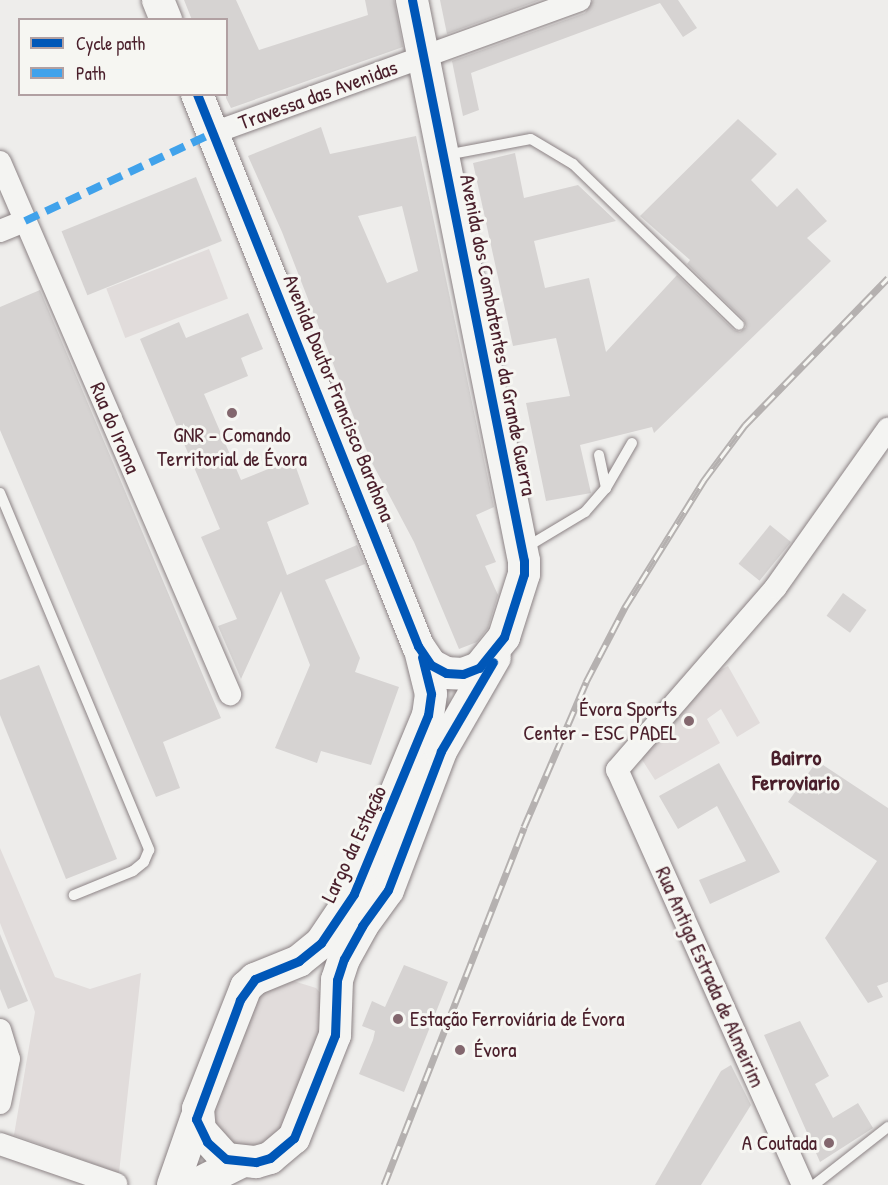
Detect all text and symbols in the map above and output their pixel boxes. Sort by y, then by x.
legend [18,18,228,96]
text: Cycle path [76,31,145,56]
street label: Travessa das Avenidas [235,55,401,135]
text: Path [76,61,105,86]
street label: Avenida dos Combatentes da Grande Guerra [454,172,542,498]
street label: Avenida Doutor Francisco Barahona [278,271,400,525]
street label: Rua do Iroma [85,379,145,477]
marker: GNR - Comando Territorial de Évora [225,406,239,420]
place label: GNR - Comando Territorial de Évora [157,422,307,472]
place label: Évora Sports Center - ESC PADEL [523,696,677,746]
marker: Évora Sports Center - ESC PADEL [682,714,696,728]
district label: Bairro Ferroviario [752,744,840,796]
street label: Largo da Estação [316,782,392,906]
street label: Rua Antiga Estrada de Almeirim [650,863,770,1091]
place label: Estação Ferroviária de Évora [410,1006,624,1032]
marker: Estação Ferroviária de Évora [391,1012,405,1026]
place label: Évora [474,1037,516,1063]
marker: Évora [451,1041,469,1059]
place label: A Coutada [742,1130,817,1156]
marker: A Coutada [822,1136,836,1150]

